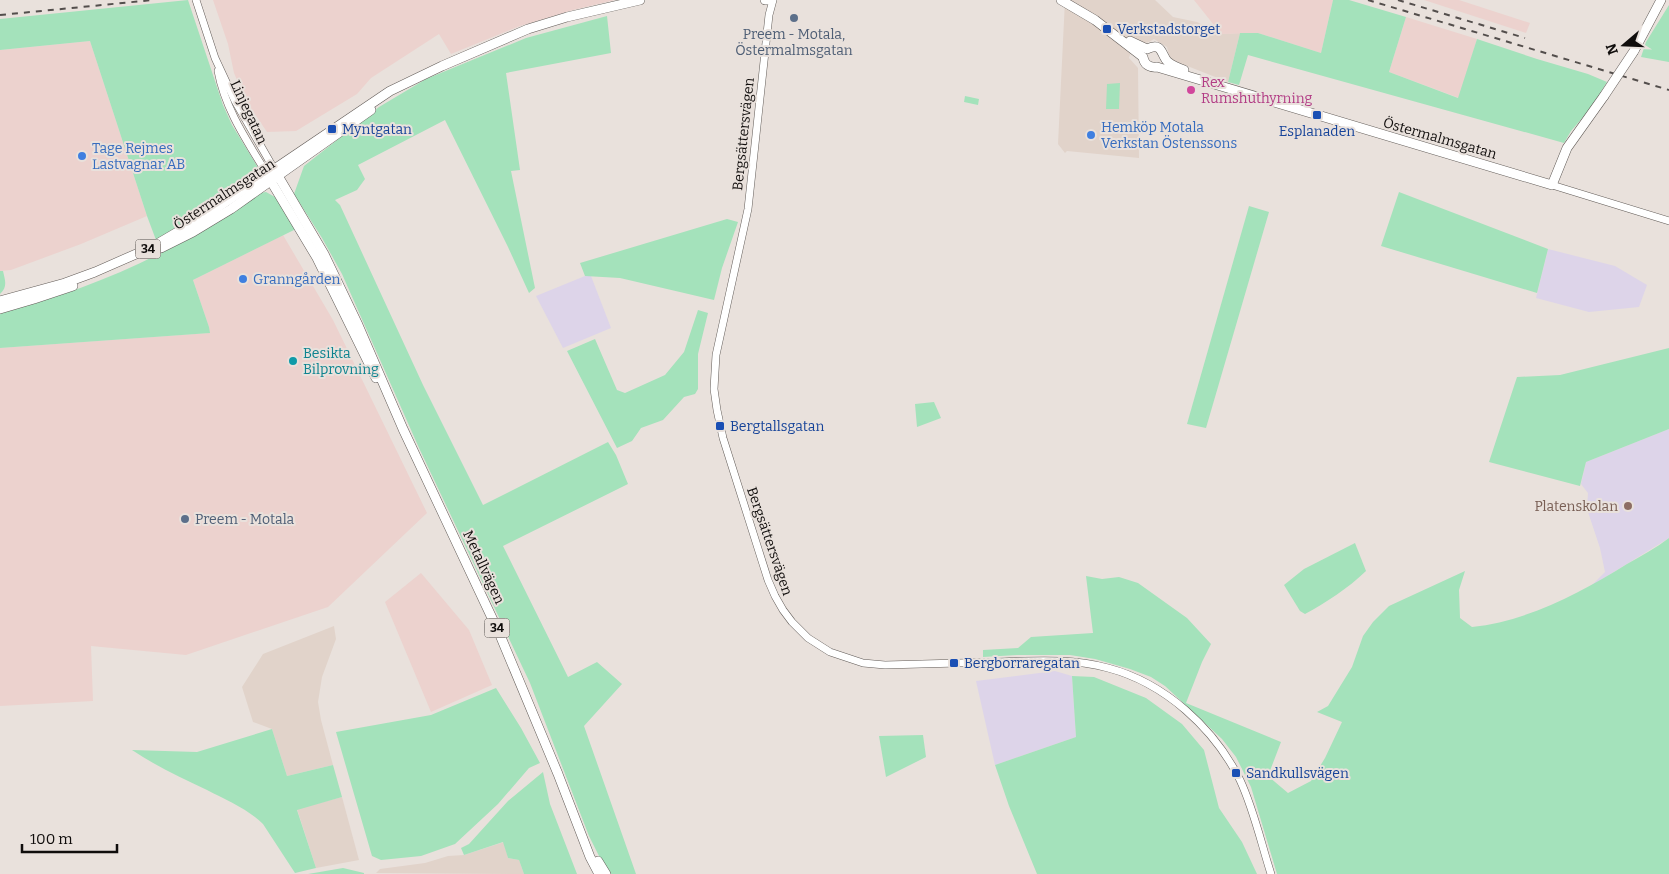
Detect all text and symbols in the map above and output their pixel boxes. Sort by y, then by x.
marker: Preem - Motala, Östermalmsgatan [788,12,800,24]
north arrow [1599,20,1649,70]
place label: Verkstadstorget [1117,21,1220,38]
marker: Verkstadstorget [1101,23,1113,35]
place label: Preem - Motala, Östermalmsgatan [735,26,853,59]
text: N [1602,41,1622,57]
place label: Rex Rumshuthyrning [1201,74,1313,107]
street label: Linjegatan [226,77,271,147]
street label: Bergsättersvägen [729,77,758,191]
marker: Rex Rumshuthyrning [1185,84,1197,96]
marker: Esplanaden [1311,109,1323,121]
street label: Östermalmsgatan [1381,114,1499,163]
place label: Hemköp Motala Verkstan Östenssons [1101,119,1237,152]
place label: Myntgatan [342,121,412,138]
marker: Myntgatan [326,123,338,135]
place label: Esplanaden [1279,123,1355,140]
marker: Hemköp Motala Verkstan Östenssons [1085,129,1097,141]
place label: Tage Rejmes Lastvagnar AB [92,140,185,173]
marker: Tage Rejmes Lastvagnar AB [76,150,88,162]
street label: Östermalmsgatan [170,155,278,234]
road number: 34 [136,240,160,258]
place label: Granngården [253,271,341,288]
marker: Granngården [237,273,249,285]
place label: Besikta Bilprovning [303,345,379,378]
marker: Besikta Bilprovning [287,355,299,367]
place label: Bergtallsgatan [730,418,824,435]
marker: Bergtallsgatan [714,420,726,432]
street label: Bergsättersvägen [743,485,796,598]
place label: Platenskolan [1534,498,1618,515]
marker: Platenskolan [1622,500,1634,512]
place label: Preem - Motala [195,511,294,528]
marker: Preem - Motala [179,513,191,525]
street label: Metallvägen [459,528,508,607]
road number: 34 [484,618,510,638]
place label: Bergborraregatan [964,655,1080,672]
marker: Bergborraregatan [948,657,960,669]
place label: Sandkullsvägen [1246,765,1349,782]
marker: Sandkullsvägen [1230,767,1242,779]
scale bar [22,822,118,854]
text: 100 m [30,830,73,848]

